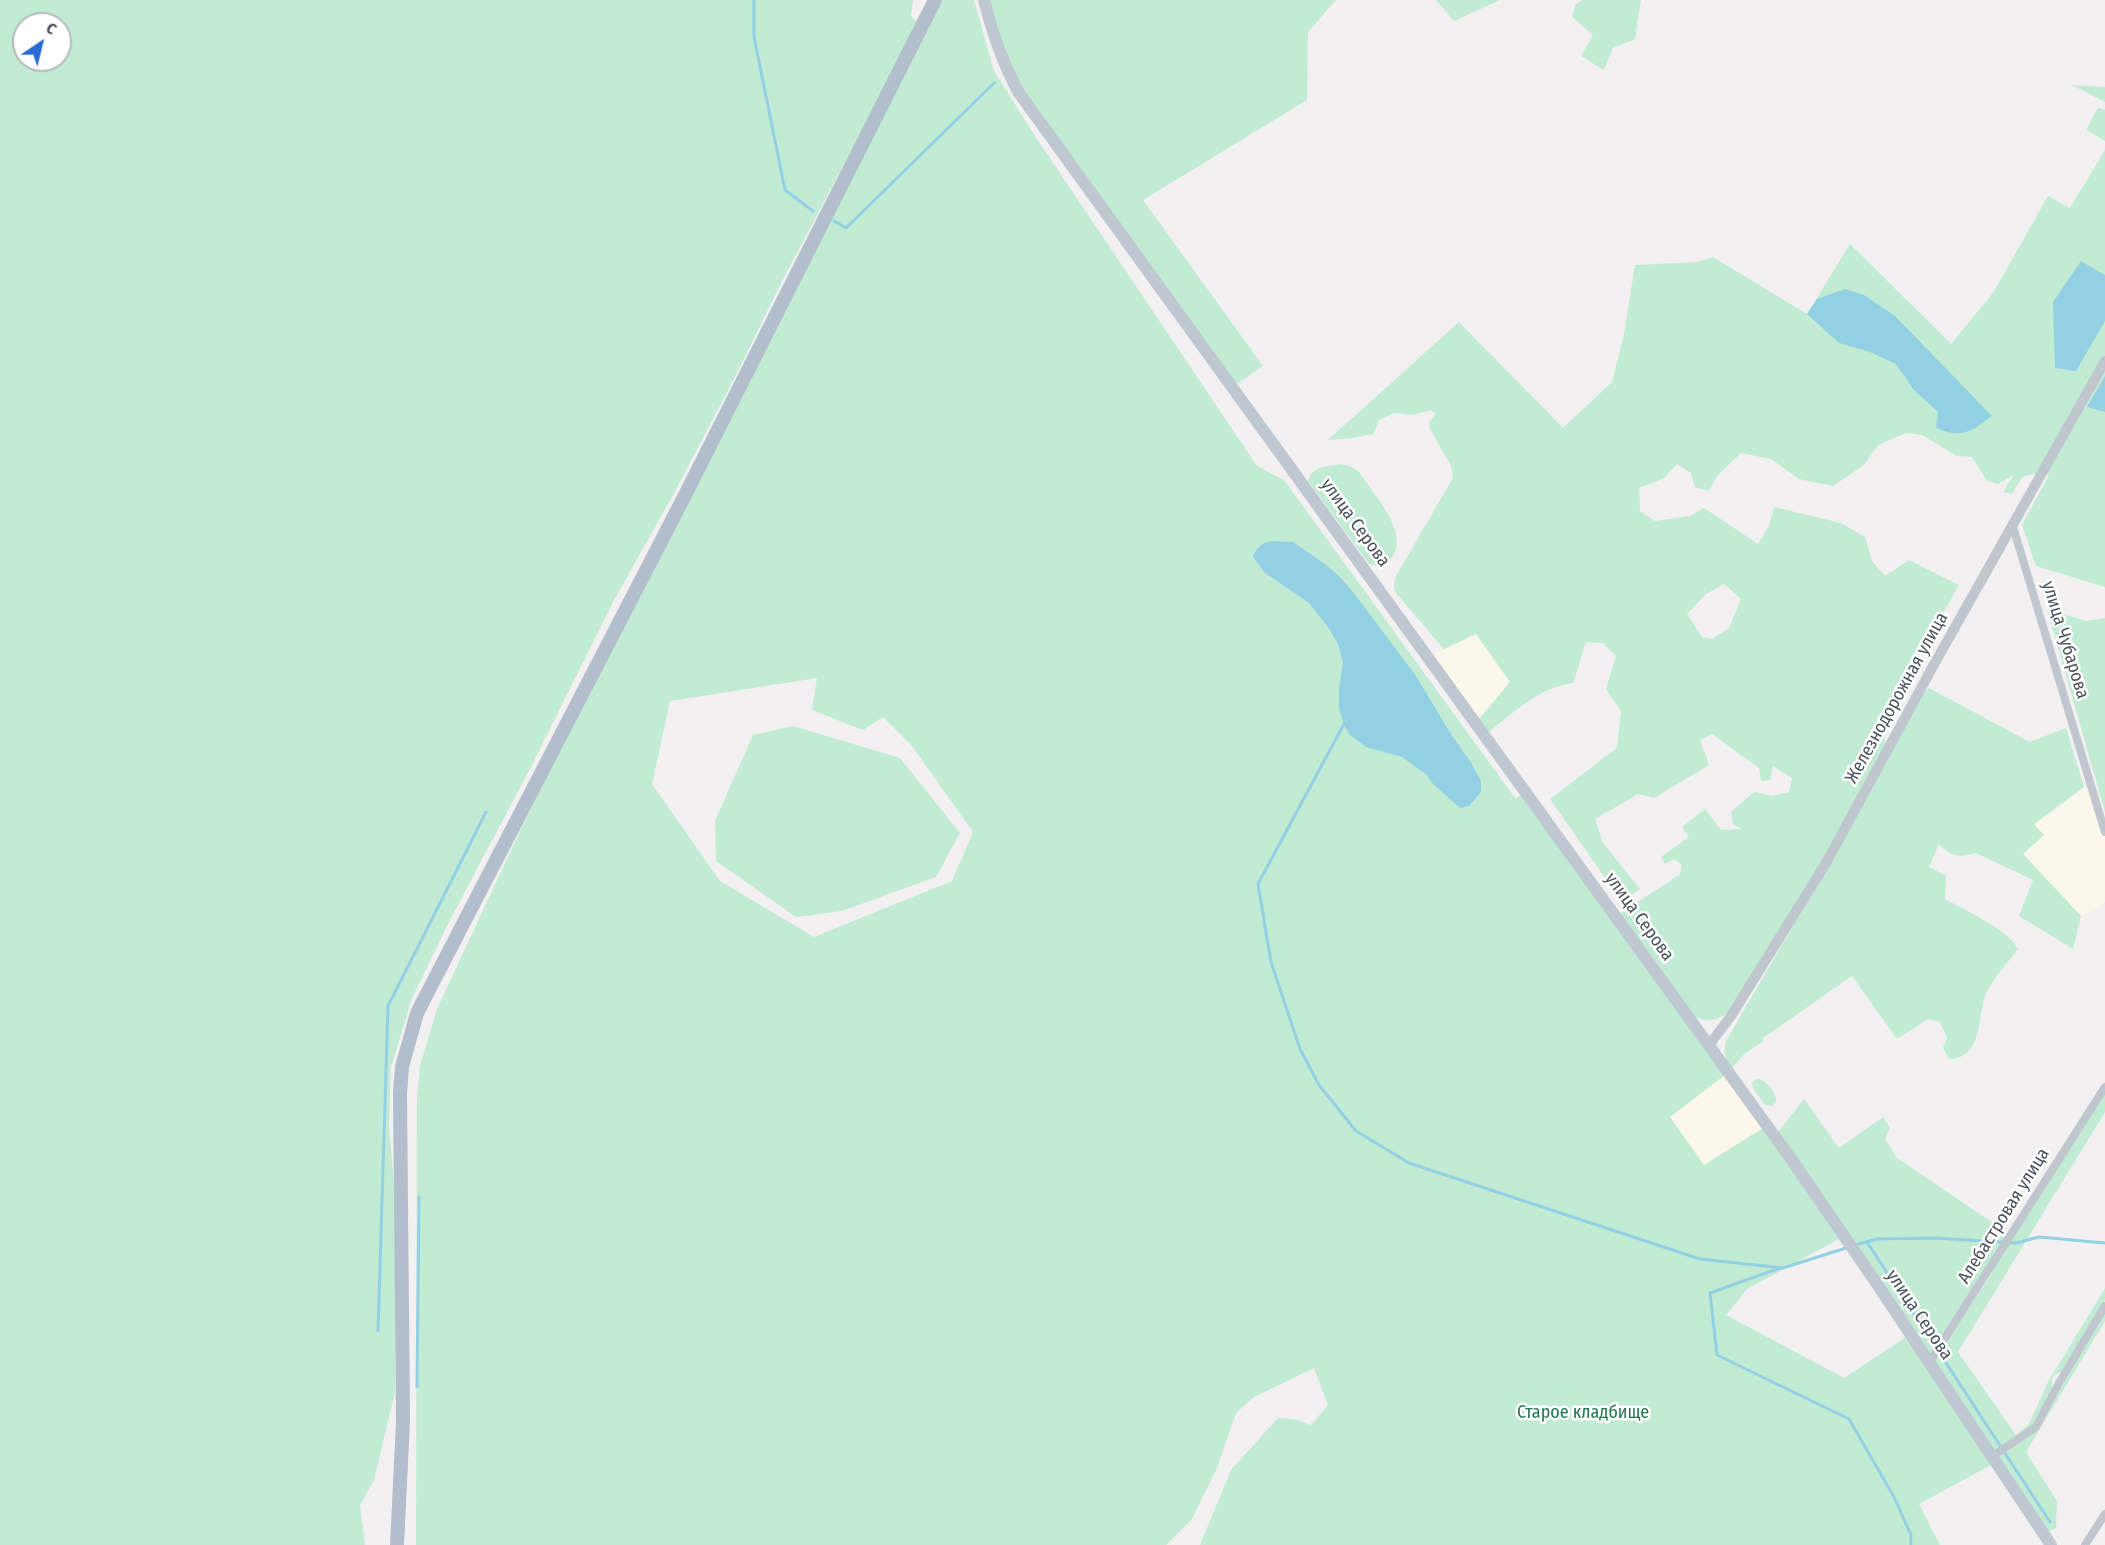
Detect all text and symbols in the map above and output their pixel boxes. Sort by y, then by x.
north arrow [12,12,72,72]
text: С [43,18,60,39]
street label: улица Серова [1316,475,1394,571]
street label: улица Чубарова [2037,579,2093,701]
street label: Железнодорожная улица [1841,609,1953,787]
street label: улица Серова [1600,869,1678,965]
street label: Алебастровая улица [1954,1144,2054,1288]
street label: улица Серова [1881,1266,1957,1364]
park label: Старое кладбище [1517,1402,1649,1424]

